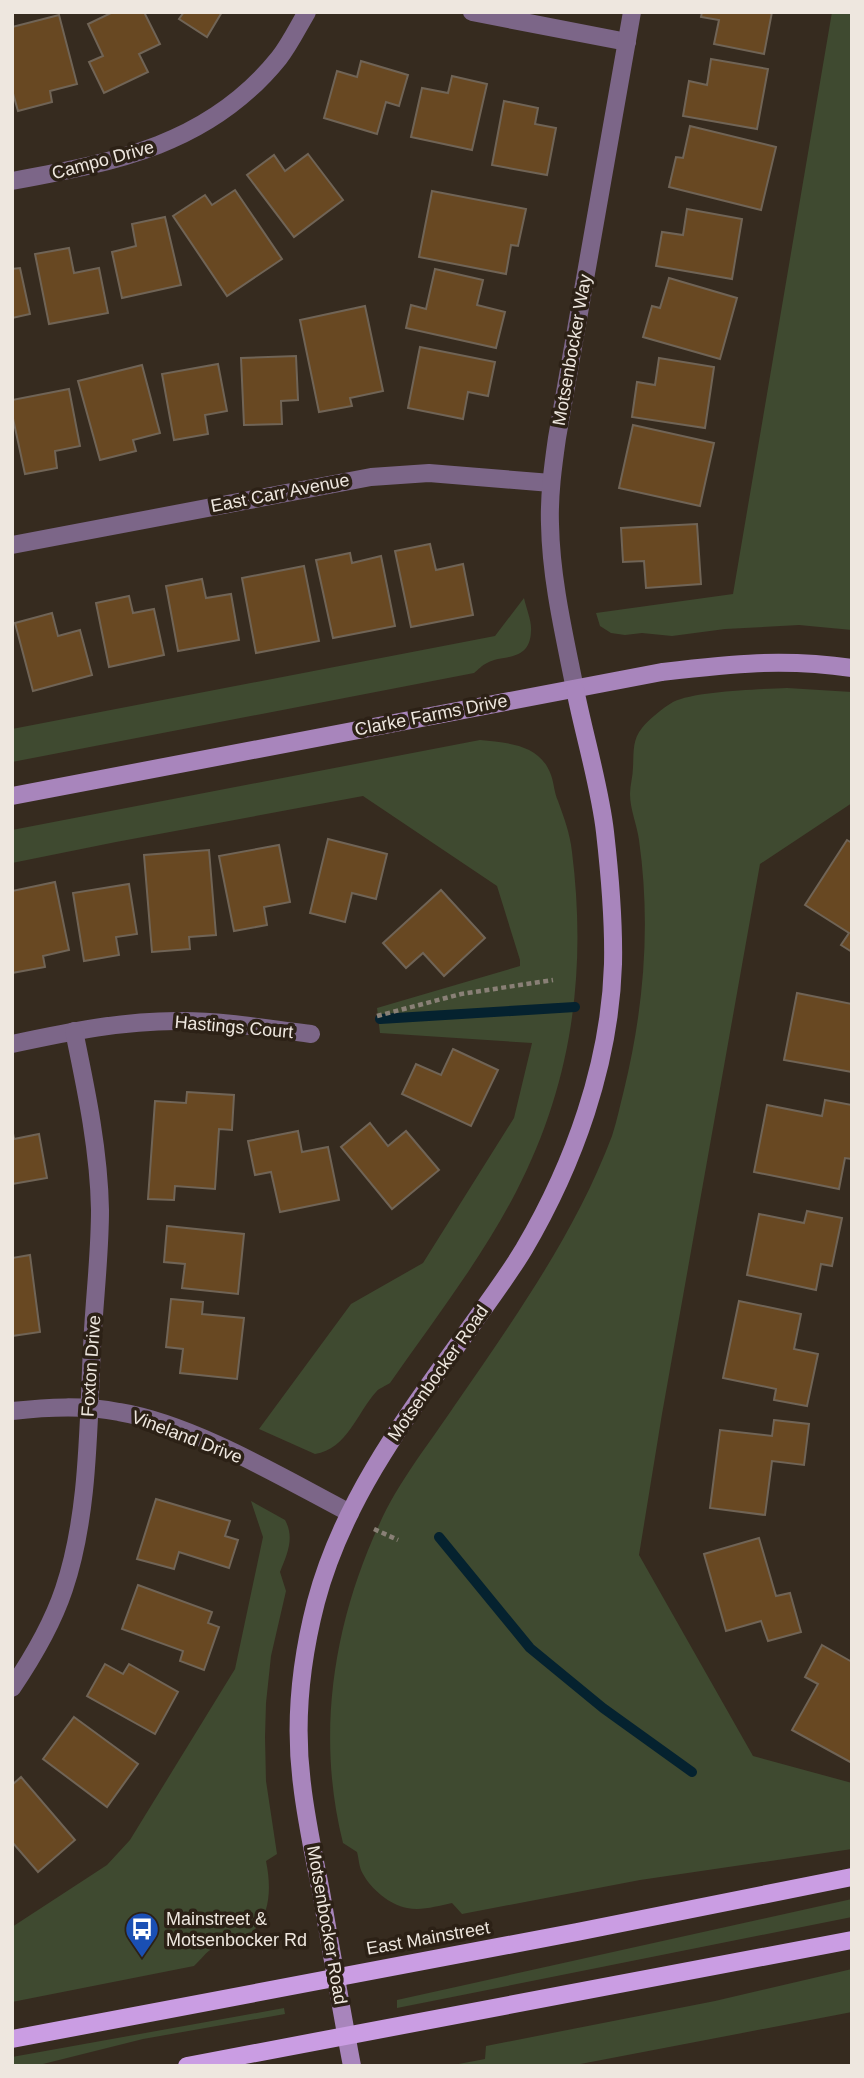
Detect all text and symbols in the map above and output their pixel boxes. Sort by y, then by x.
street label: Campo Drive [50,137,156,183]
street label: Motsenbocker Way [549,273,595,427]
street label: East Carr Avenue [209,470,351,516]
street label: Clarke Farms Drive [353,690,509,740]
street label: Hastings Court [174,1012,294,1042]
street label: Motsenbocker Road [384,1301,492,1445]
street label: Foxton Drive [77,1314,105,1418]
street label: Vineland Drive [129,1407,245,1467]
street label: Motsenbocker Road [303,1844,351,2006]
place label: Mainstreet & Motsenbocker Rd [166,1909,307,1950]
bus stop icon: Mainstreet & Motsenbocker Rd [123,1910,161,1959]
street label: East Mainstreet [365,1917,491,1959]

